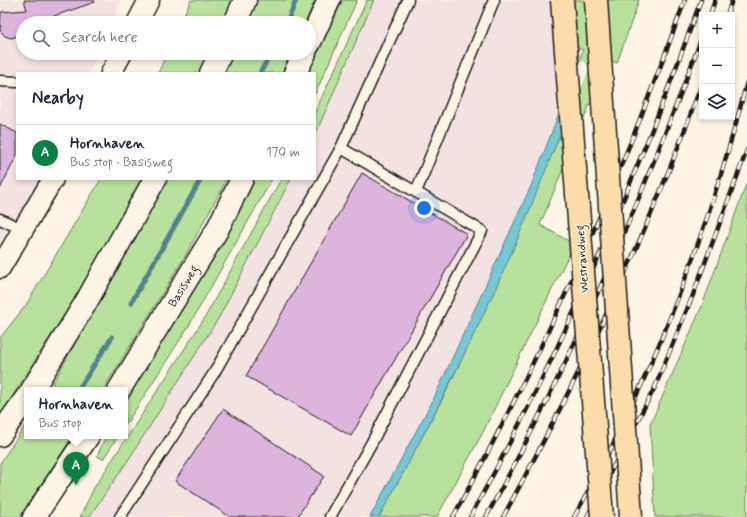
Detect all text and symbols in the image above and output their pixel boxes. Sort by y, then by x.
map controls [699,12,735,120]
button: + [699,12,735,48]
search box [16,16,316,60]
icon: search [30,27,52,49]
text: Search here [62,28,138,48]
button: − [699,48,735,84]
button: layers [699,84,735,120]
text: Nearby [32,87,84,109]
text: Hornhaven [70,134,145,154]
text: A [41,144,49,161]
text: 170 m [266,144,300,161]
text: Bus stop · Basisweg [70,154,173,171]
your location [414,198,434,218]
street label: Westrandweg [573,224,594,293]
street label: Basisweg [165,262,204,311]
popup [24,387,128,439]
text: Hornhaven [39,395,113,415]
text: Bus stop [39,415,82,432]
pin: A [63,452,89,485]

